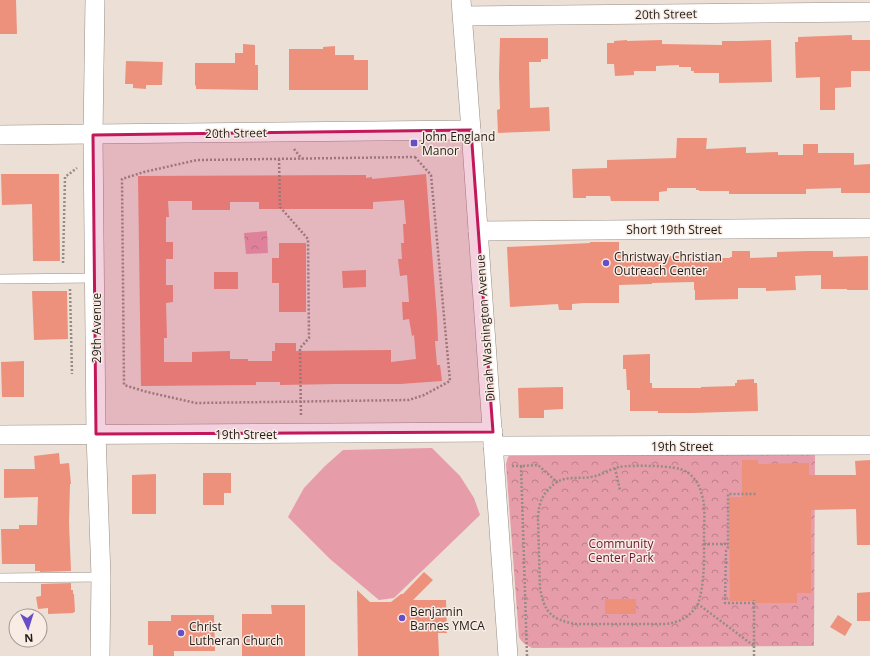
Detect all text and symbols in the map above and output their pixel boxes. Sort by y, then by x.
street label: 20th Street [635,5,697,23]
street label: 20th Street [205,124,267,142]
place label: John England Manor [421,128,495,159]
marker: John England Manor [409,138,419,148]
street label: Short 19th Street [626,221,722,238]
place label: Christway Christian Outreach Center [614,248,722,279]
street label: Dinah Washington Avenue [471,253,499,402]
marker: Christway Christian Outreach Center [601,258,611,268]
street label: 29th Avenue [88,293,105,363]
street label: 19th Street [215,426,277,443]
street label: 19th Street [651,438,713,455]
park label: Community Center Park [588,535,655,566]
place label: Benjamin Barnes YMCA [410,603,485,634]
north arrow [8,608,48,648]
marker: Benjamin Barnes YMCA [397,613,407,623]
place label: Christ Lutheran Church [189,618,283,649]
marker: Christ Lutheran Church [176,628,186,638]
text: N [24,631,34,646]

